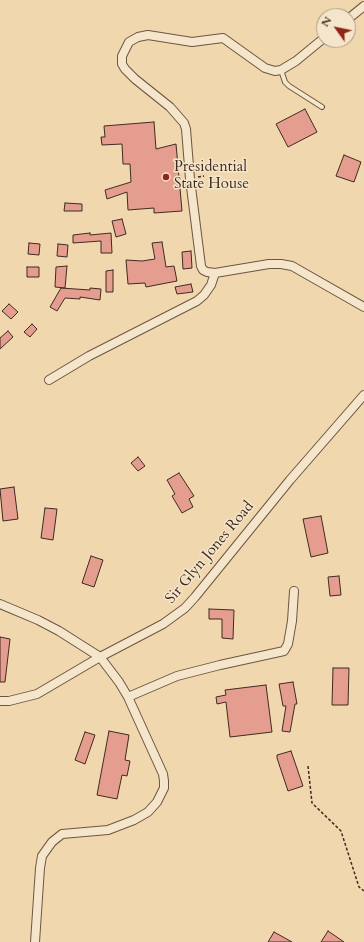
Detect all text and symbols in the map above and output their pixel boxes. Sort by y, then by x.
north arrow [316,8,356,48]
text: N [317,14,335,30]
place label: Presidential State House [174,159,249,194]
marker: Presidential State House [161,172,171,182]
street label: Sir Glyn Jones Road [162,498,258,608]

